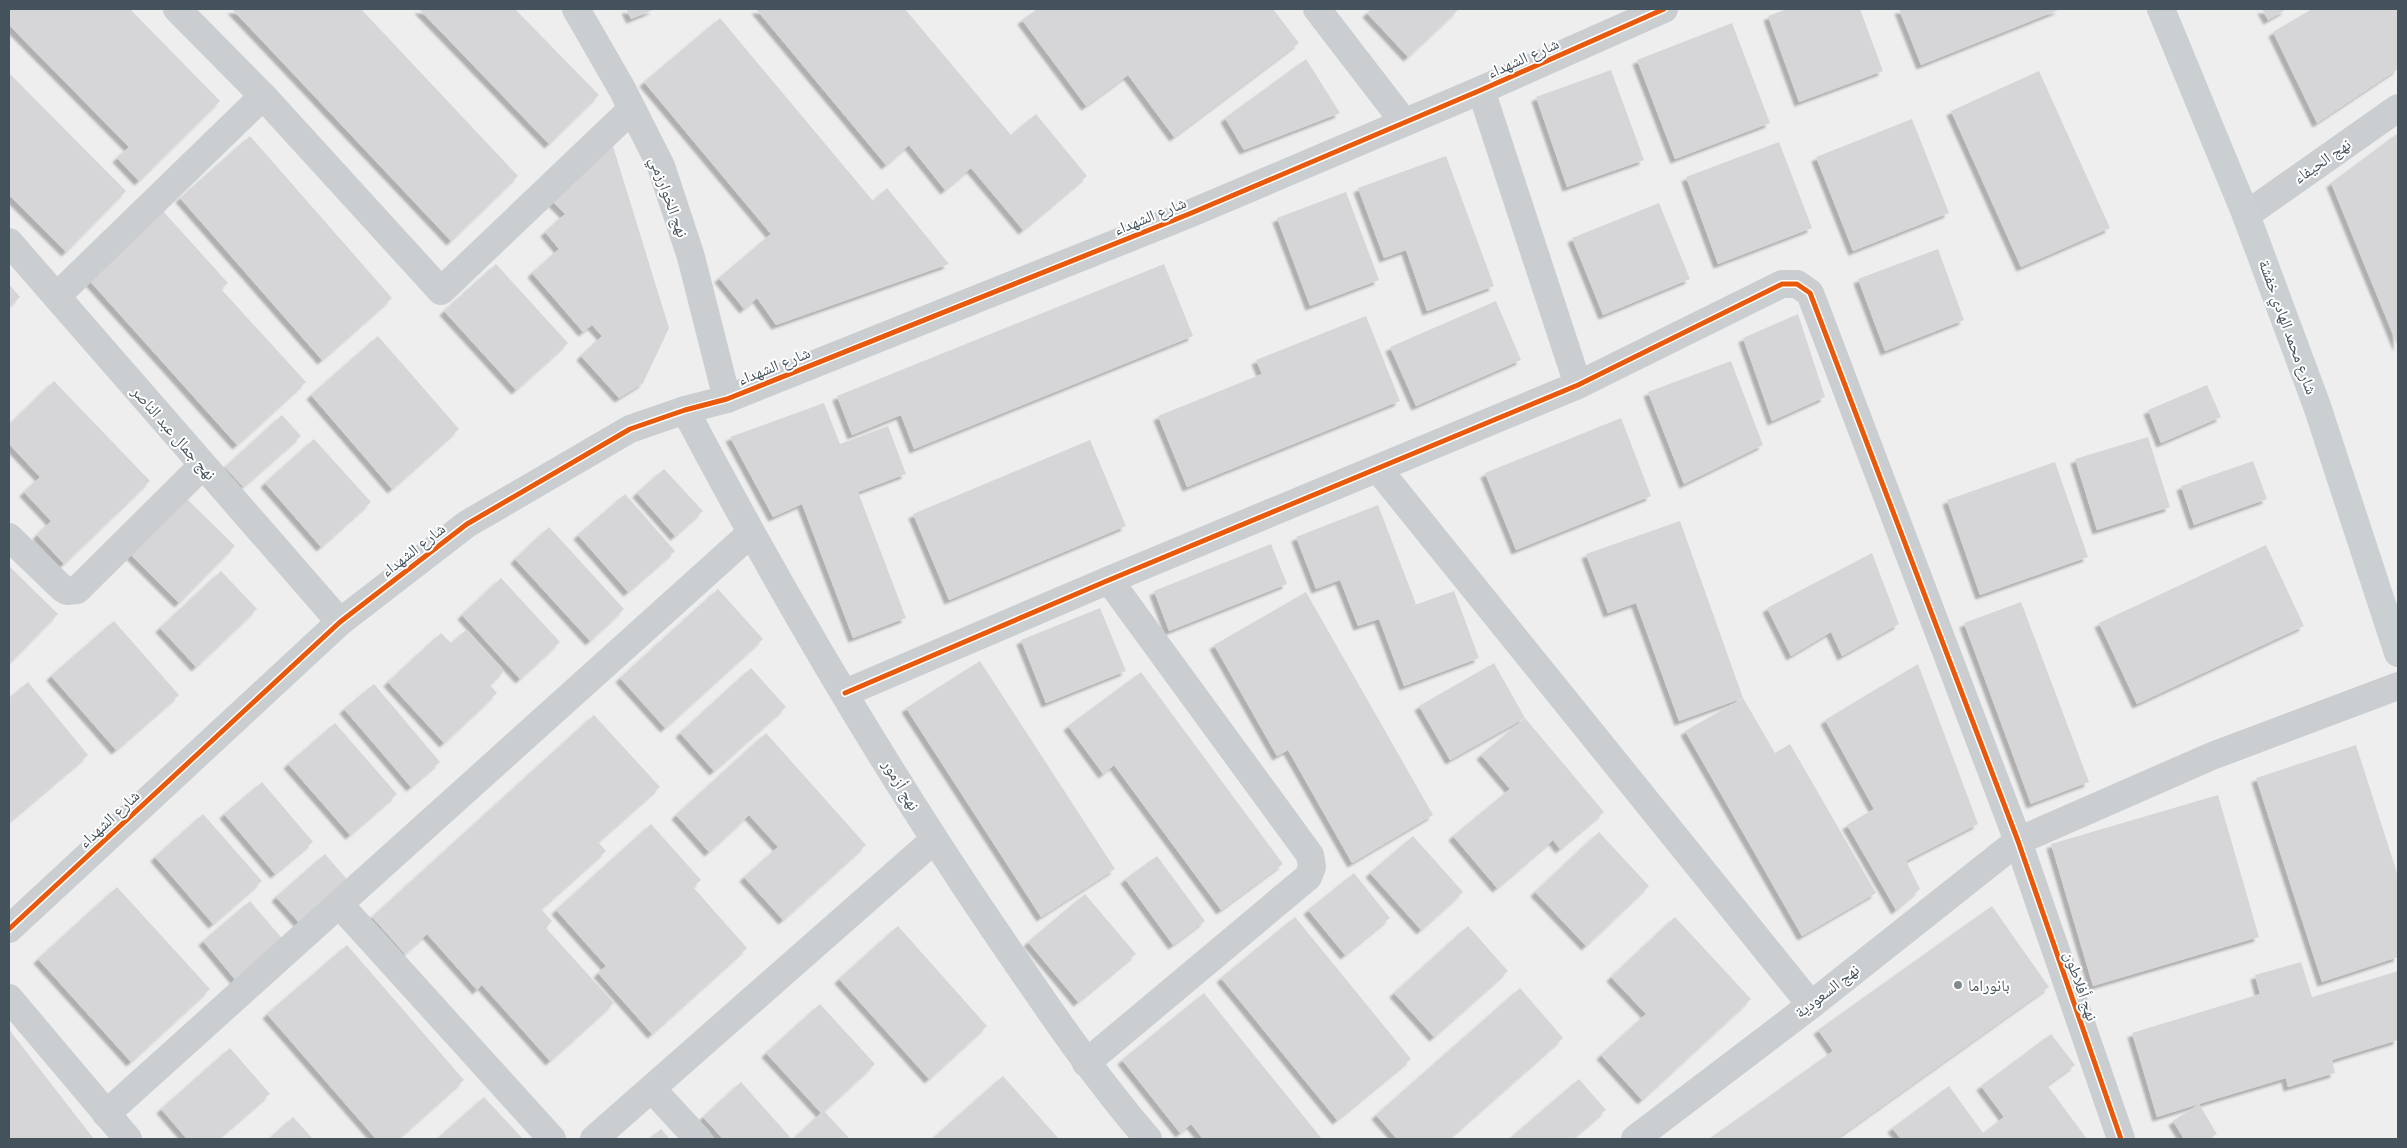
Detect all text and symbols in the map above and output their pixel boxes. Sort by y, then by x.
street label: شارع الشهداء [1484,34,1562,83]
street label: نهج الحيفاء [2290,134,2355,188]
street label: نهج الخوارزمي [643,154,692,241]
street label: شارع الشهداء [1111,193,1189,240]
street label: شارع محمد الهادي خفشة [2252,257,2321,398]
street label: شارع الشهداء [735,343,813,390]
street label: نهج جمال عبد الناصر [127,381,220,484]
street label: شارع الشهداء [377,519,450,582]
street label: نهج أزمور [877,755,924,814]
street label: شارع الشهداء [75,786,144,853]
street label: نهج أفلاطون [2059,949,2102,1024]
street label: نهج السعودية [1791,960,1863,1023]
place label: بانوراما [1968,976,2010,995]
marker: بانوراما [1952,979,1964,991]

